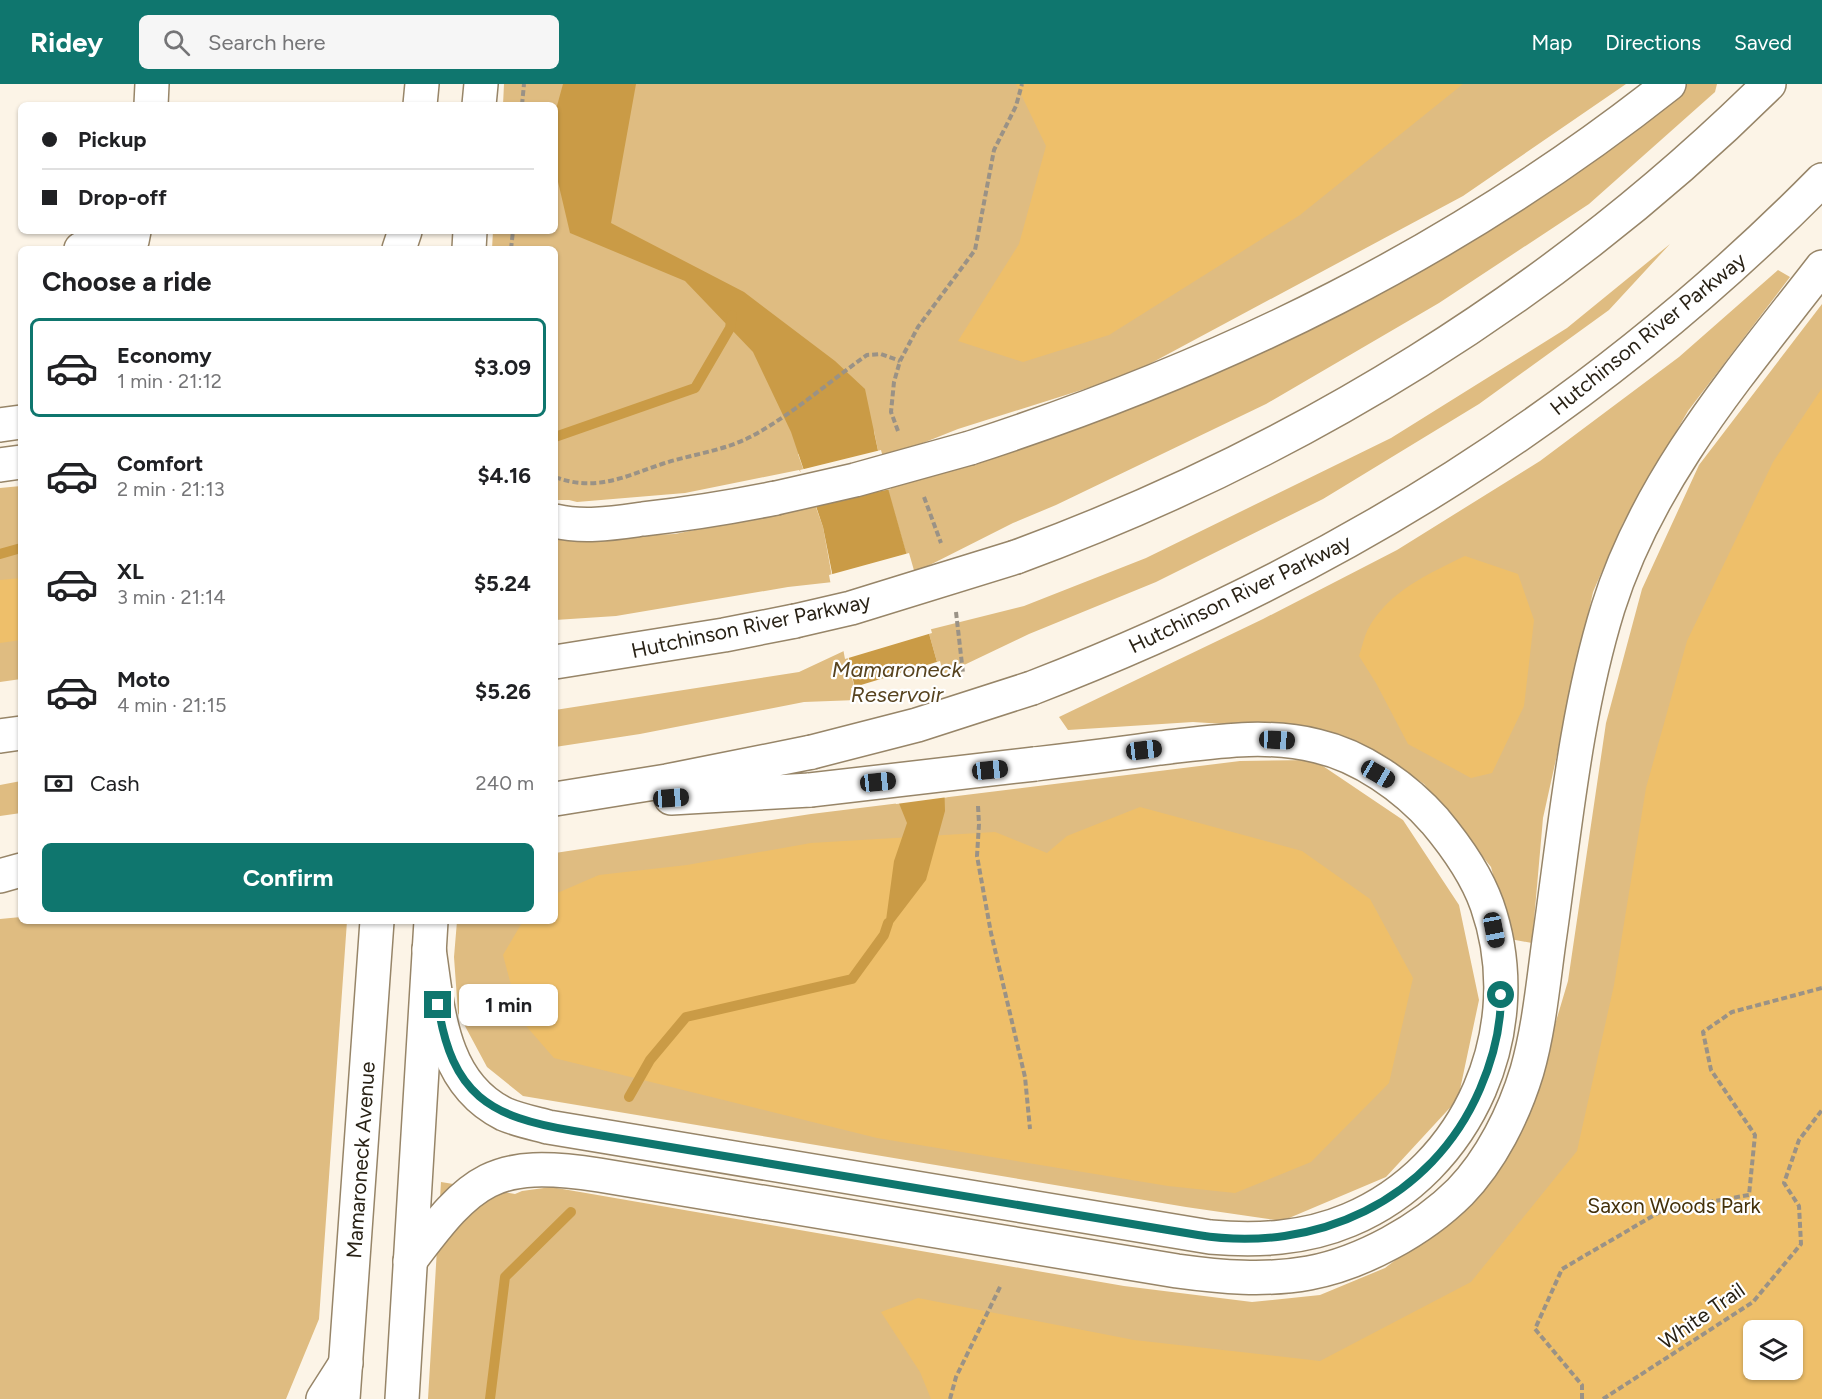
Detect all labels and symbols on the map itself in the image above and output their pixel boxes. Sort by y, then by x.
street label: Hutchinson River Parkway [1545,247,1750,420]
street label: Hutchinson River Parkway [1125,529,1355,658]
street label: Hutchinson River Parkway [629,588,873,663]
water label: Mamaroneck Reservoir [832,656,963,708]
car [1259,730,1295,750]
car [1125,739,1163,761]
car [1358,757,1398,791]
car [971,759,1009,781]
car [859,771,897,793]
car [652,788,690,808]
car [1482,911,1506,949]
route start [1487,981,1514,1008]
callout: 1 min [459,984,558,1026]
route end [424,991,451,1018]
street label: Mamaroneck Avenue [341,1061,380,1259]
park label: Saxon Woods Park [1587,1193,1762,1218]
street label: White Trail [1654,1277,1750,1354]

